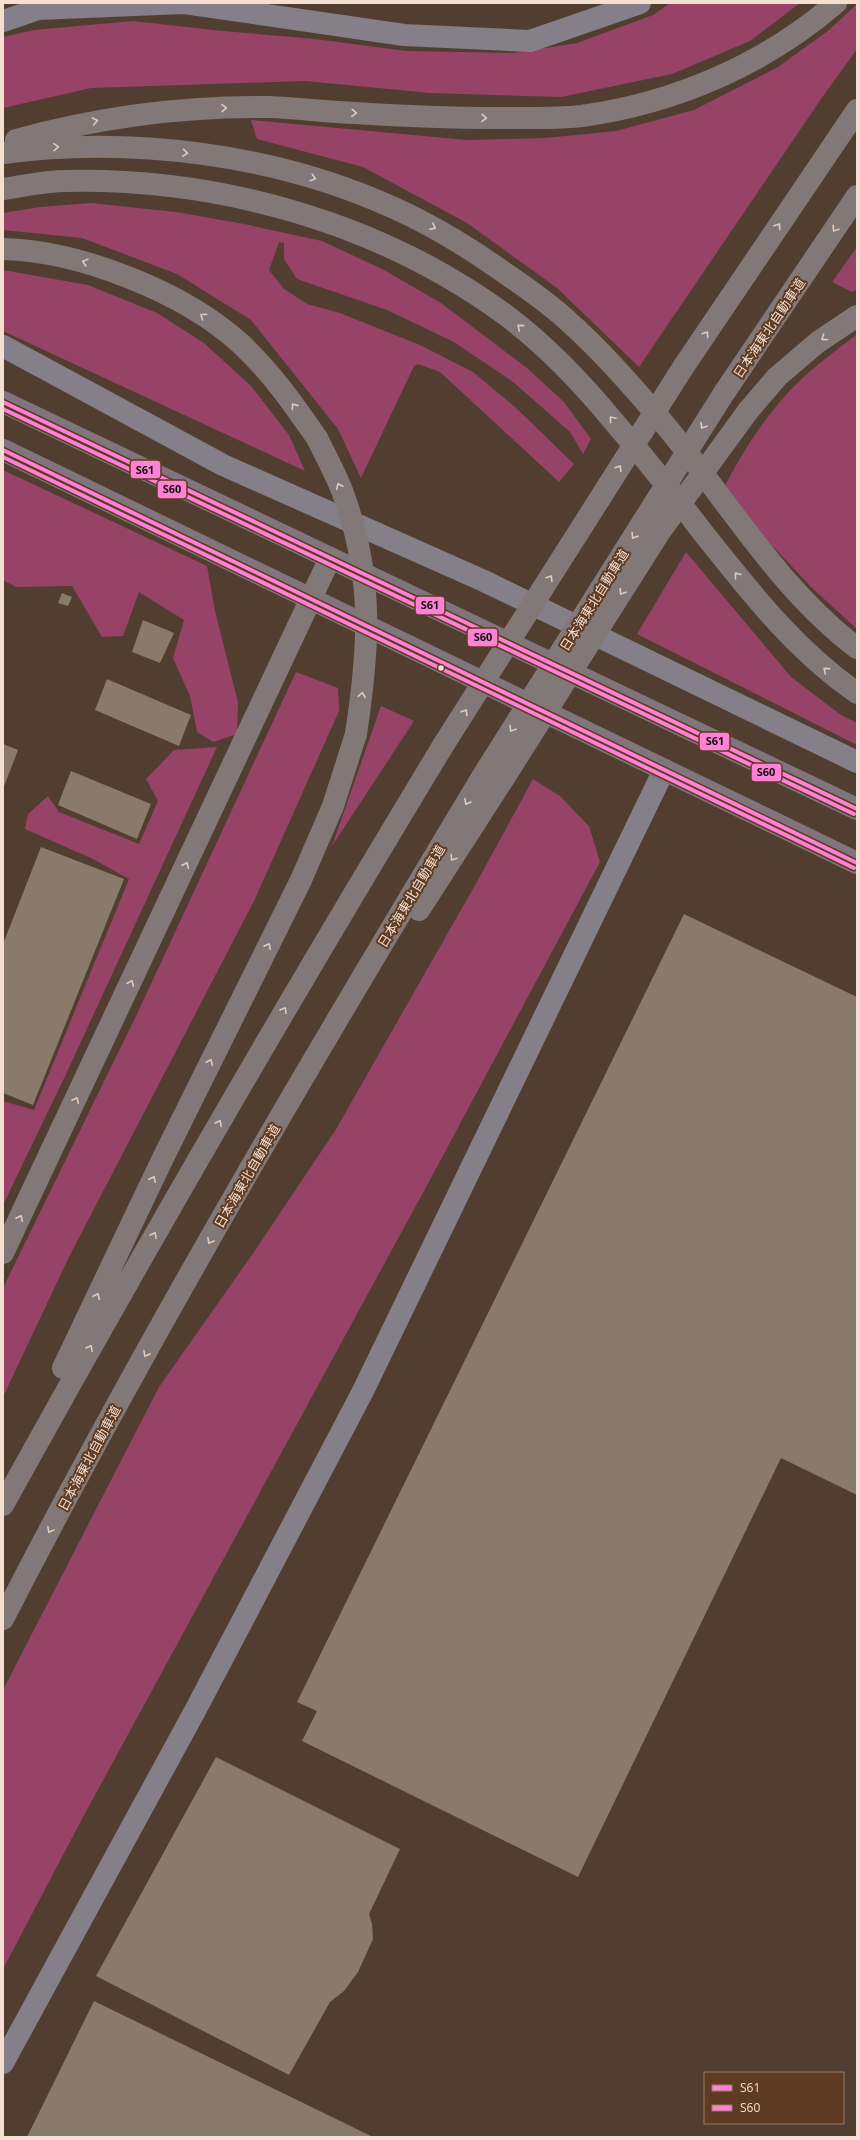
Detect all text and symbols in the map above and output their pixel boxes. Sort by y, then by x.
one-way arrow [221,104,227,112]
one-way arrow [351,109,357,118]
one-way arrow [481,114,487,122]
one-way arrow [92,118,98,126]
one-way arrow [53,143,59,151]
one-way arrow [182,148,188,157]
one-way arrow [309,173,316,182]
one-way arrow [428,223,436,230]
one-way arrow [773,223,781,230]
one-way arrow [832,225,840,232]
one-way arrow [81,258,88,267]
street label: 日本海東北自動車道 [729,274,809,382]
one-way arrow [200,313,207,320]
one-way arrow [518,325,525,332]
one-way arrow [701,331,709,338]
one-way arrow [822,333,829,340]
one-way arrow [292,404,299,411]
one-way arrow [610,416,617,423]
one-way arrow [701,422,708,429]
line badge: S61 [130,460,161,479]
text: S61 [136,462,154,477]
one-way arrow [614,466,621,473]
line badge: S60 [157,480,187,499]
text: S60 [163,481,181,496]
one-way arrow [336,482,344,490]
one-way arrow [631,532,639,539]
street label: 日本海東北自動車道 [555,546,633,654]
one-way arrow [734,573,741,580]
one-way arrow [545,575,552,582]
one-way arrow [619,588,627,595]
line badge: S61 [415,596,445,615]
text: S61 [421,597,439,612]
line badge: S60 [467,628,498,647]
text: S60 [474,629,492,644]
unlabelled marker [436,663,446,673]
one-way arrow [823,667,830,674]
one-way arrow [357,692,366,698]
one-way arrow [460,709,467,716]
one-way arrow [509,725,517,732]
line badge: S61 [699,732,730,751]
text: S61 [706,733,724,748]
line badge: S60 [751,763,782,782]
text: S60 [757,764,775,779]
one-way arrow [464,798,471,805]
street label: 日本海東北自動車道 [373,841,449,951]
one-way arrow [450,853,457,860]
one-way arrow [181,862,189,870]
one-way arrow [263,942,271,950]
one-way arrow [126,979,134,987]
one-way arrow [279,1007,286,1014]
one-way arrow [206,1059,213,1066]
one-way arrow [71,1097,79,1105]
one-way arrow [214,1120,221,1127]
street label: 日本海東北自動車道 [210,1121,284,1231]
one-way arrow [148,1175,156,1183]
one-way arrow [15,1214,23,1222]
one-way arrow [149,1232,156,1239]
one-way arrow [207,1237,214,1244]
one-way arrow [92,1293,100,1301]
one-way arrow [85,1345,92,1353]
one-way arrow [143,1350,150,1357]
street label: 日本海東北自動車道 [54,1402,124,1514]
one-way arrow [48,1525,55,1533]
legend [704,2072,844,2124]
text: S61 [740,2079,760,2096]
text: S60 [740,2099,760,2116]

